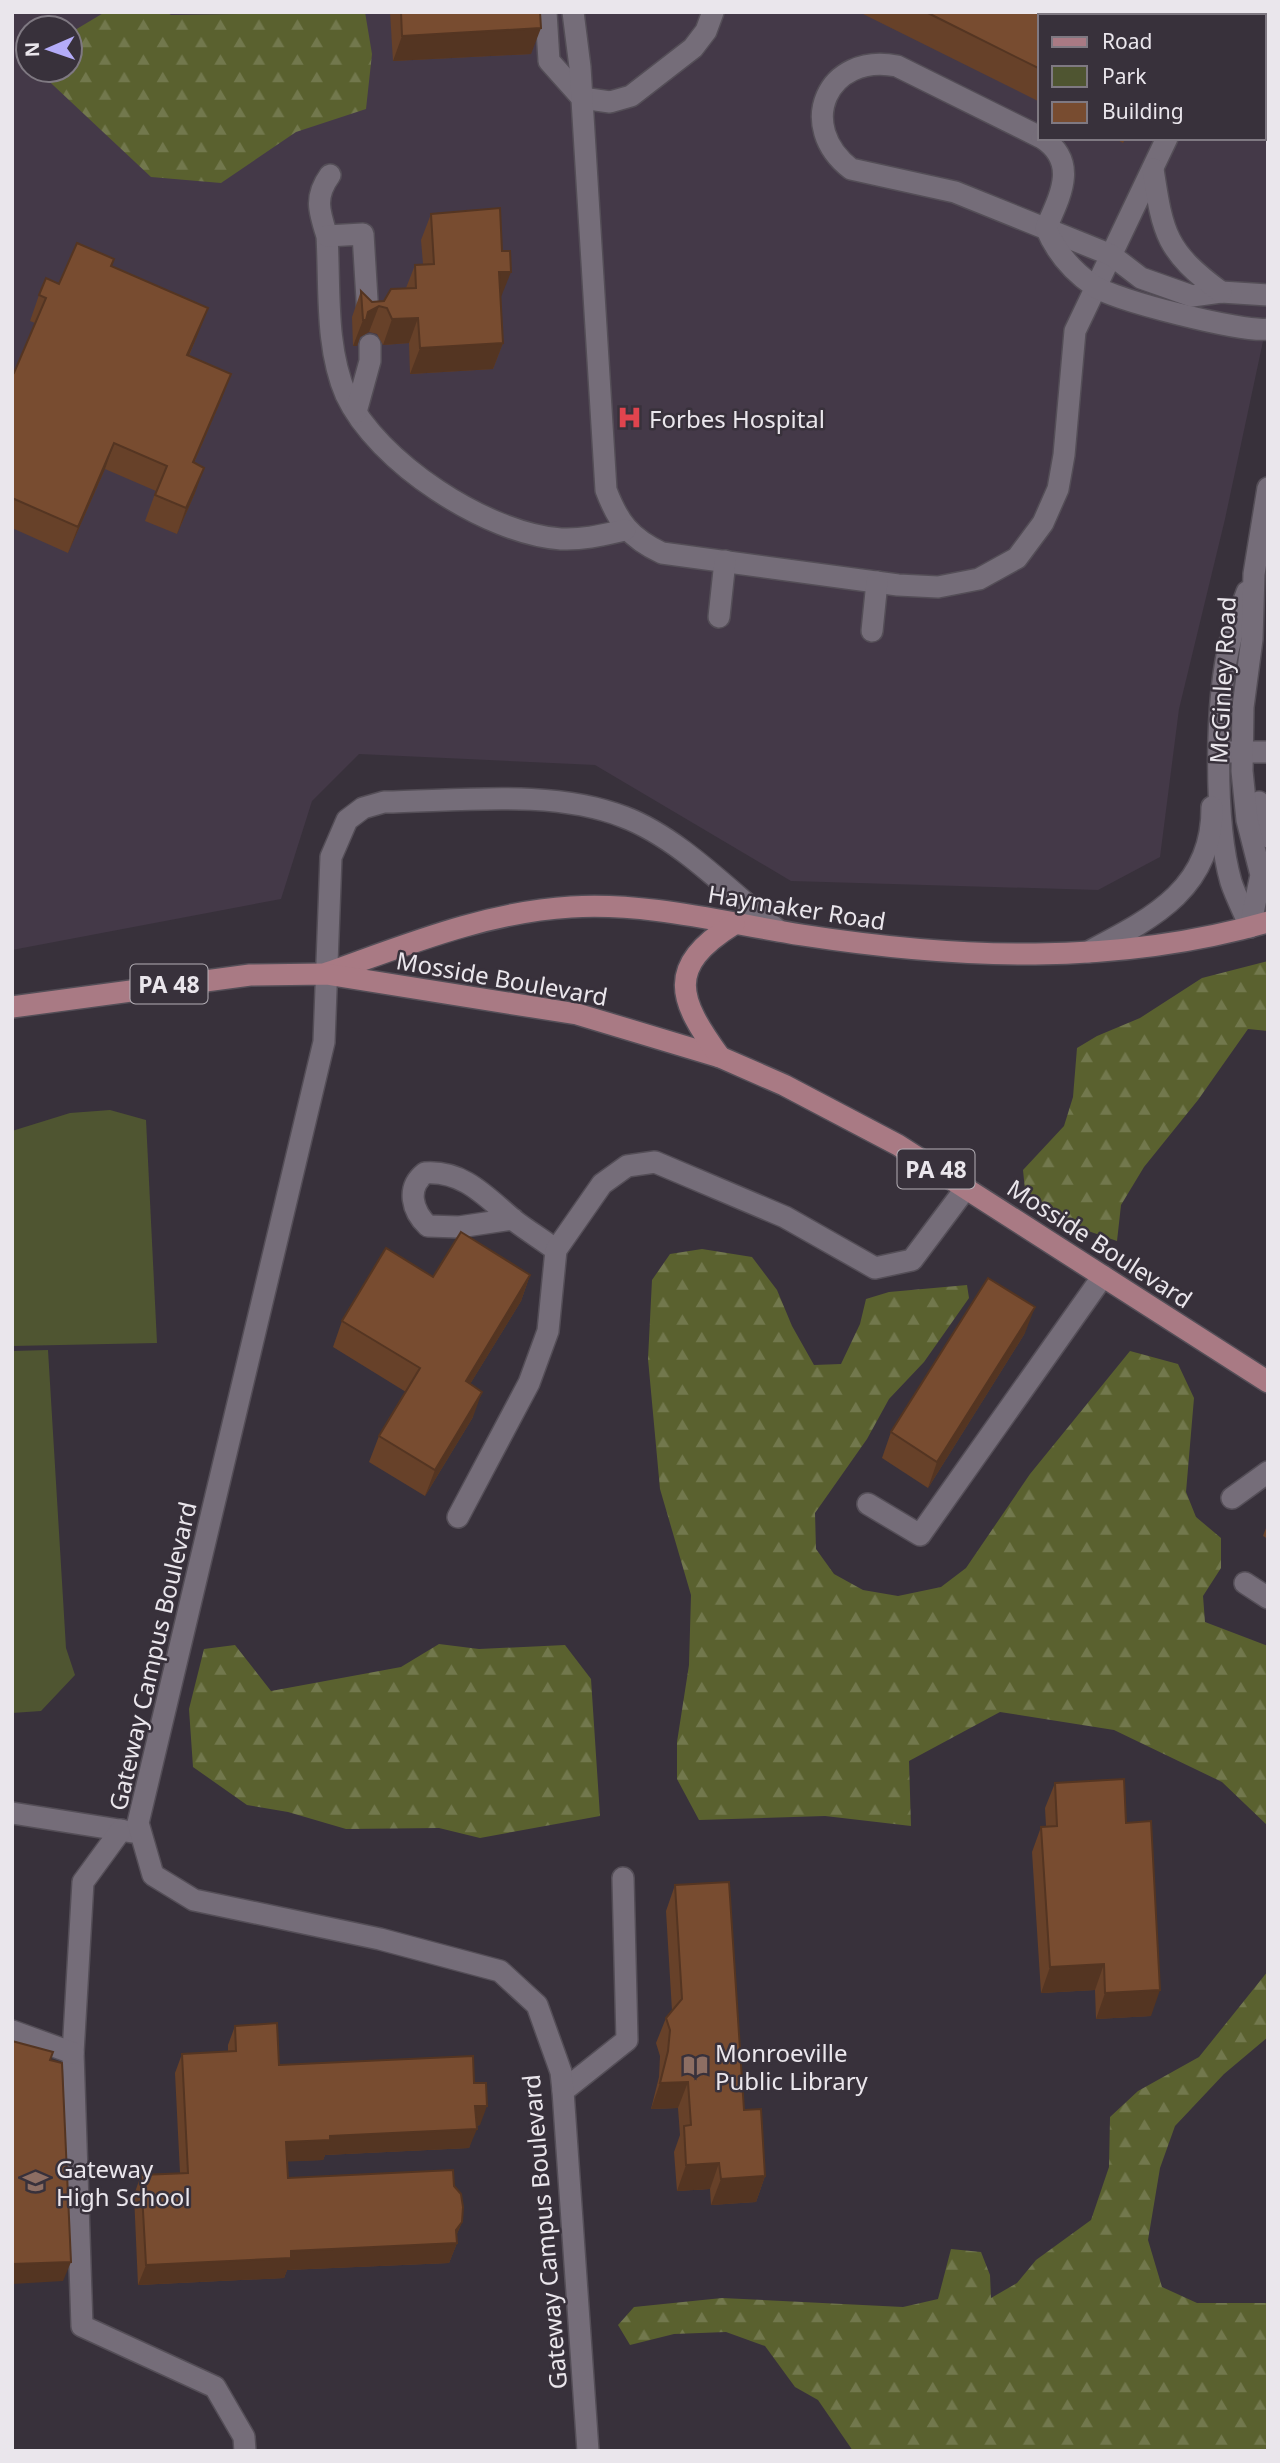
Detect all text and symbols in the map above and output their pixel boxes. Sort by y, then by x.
north arrow [14,14,84,84]
legend [1038,14,1266,140]
text: Road [1102,27,1152,55]
text: N [19,41,45,58]
text: Park [1102,62,1147,90]
text: Building [1102,97,1184,125]
place label: Forbes Hospital [649,402,825,435]
hospital icon: Forbes Hospital [615,404,643,432]
street label: McGinley Road [1201,596,1243,764]
street label: Haymaker Road [706,877,888,937]
street label: Mosside Boulevard [394,943,610,1013]
road number: PA 48 [130,965,208,1004]
road number: PA 48 [898,1150,974,1188]
street label: Mosside Boulevard [1001,1171,1199,1315]
street label: Gateway Campus Boulevard [100,1498,204,1814]
place label: Monroeville Public Library [715,2036,869,2097]
library icon: Monroeville Public Library [681,2052,709,2080]
street label: Gateway Campus Boulevard [514,2073,574,2391]
place label: Gateway High School [56,2152,191,2213]
school or university icon: Gateway High School [22,2168,50,2196]

